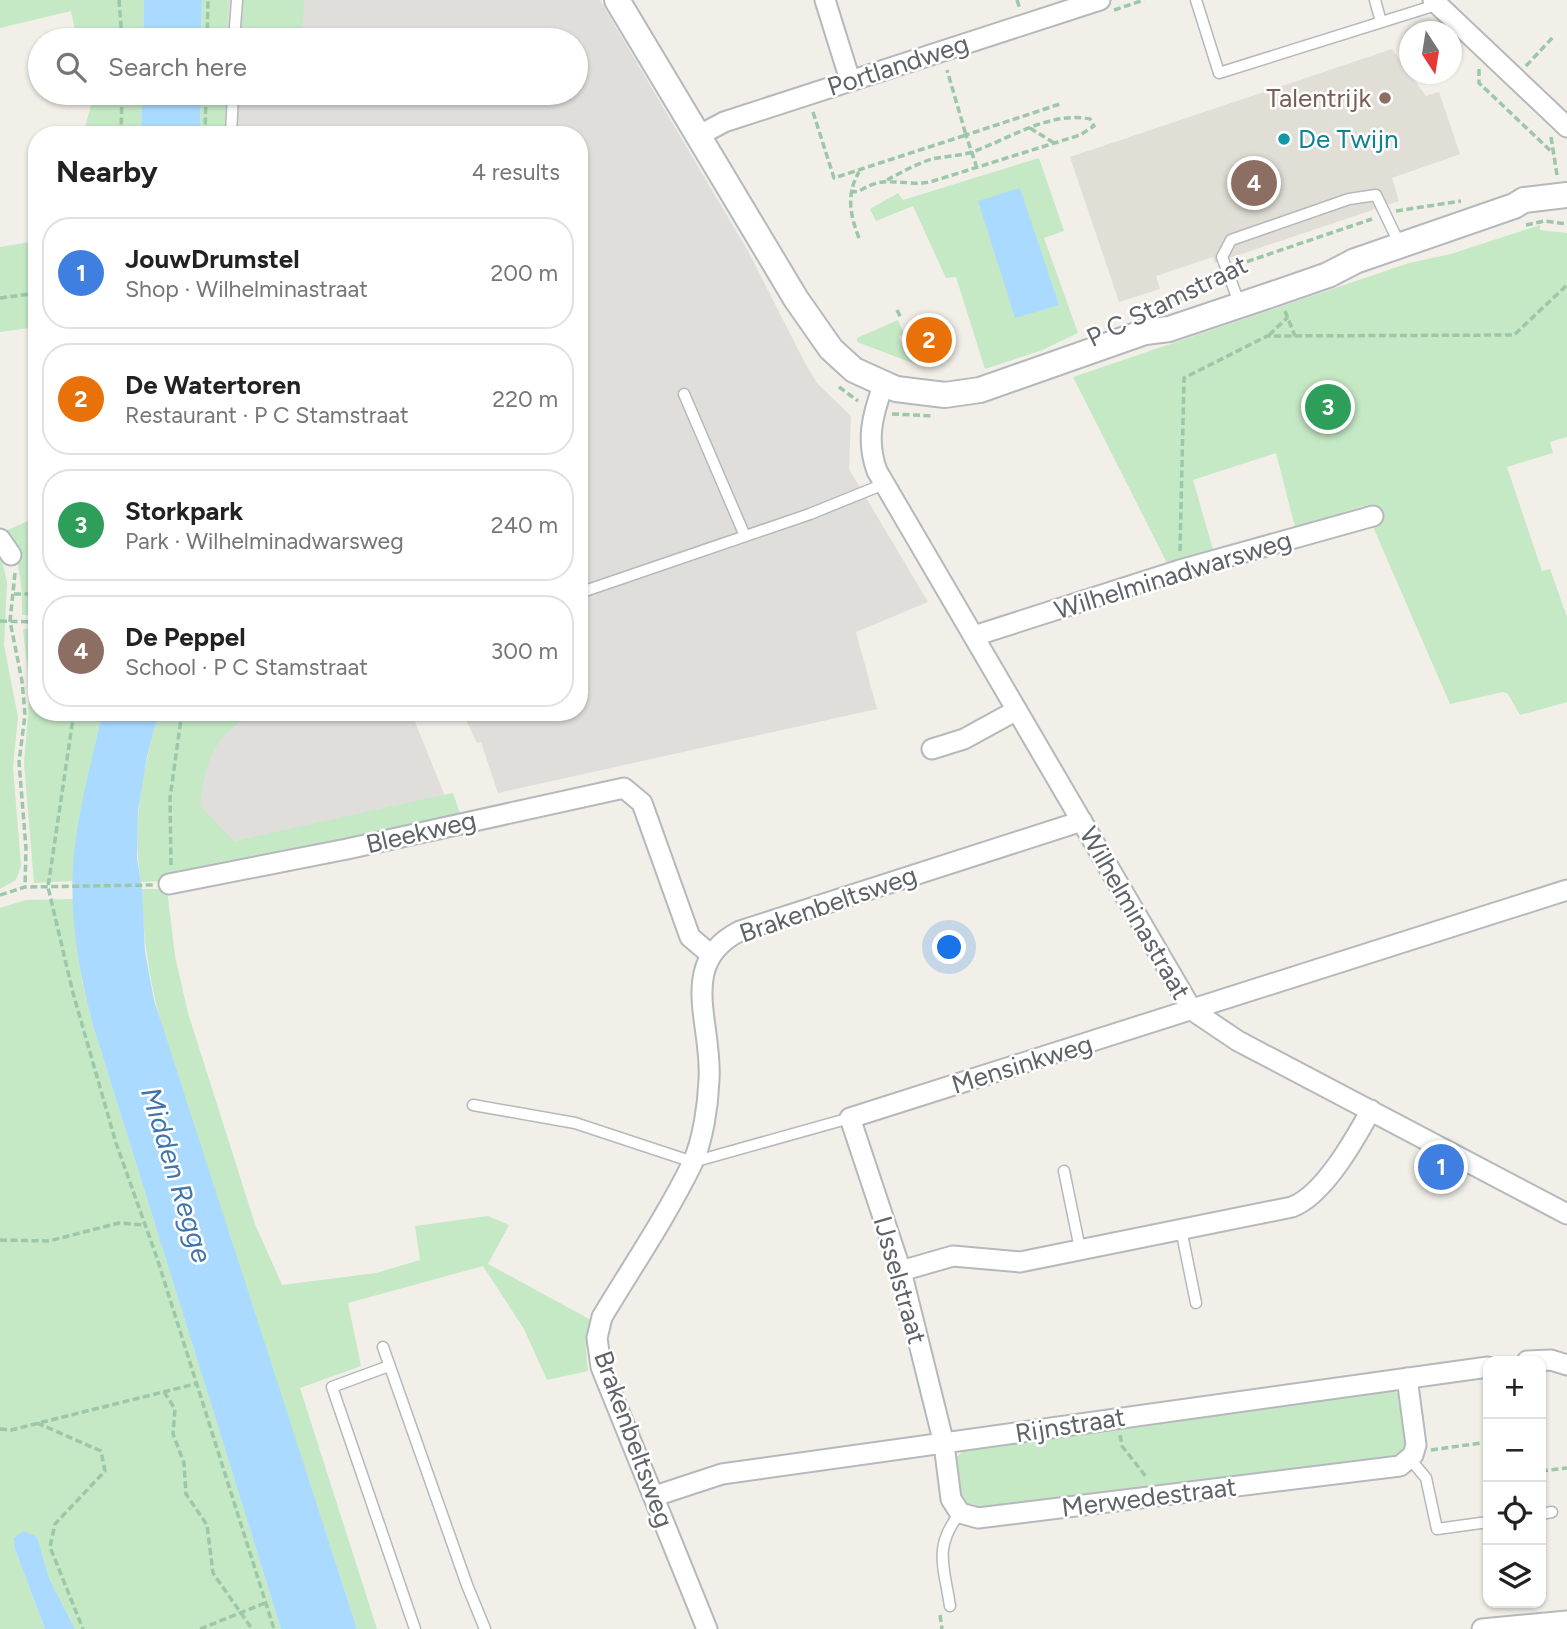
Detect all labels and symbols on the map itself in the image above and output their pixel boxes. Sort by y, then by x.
north arrow [1399,21,1462,84]
street label: Portlandweg [823,27,973,103]
place label: Talentrijk [1266,82,1371,114]
marker: Talentrijk [1377,90,1393,106]
place label: De Twijn [1298,123,1398,155]
marker: De Twijn [1276,131,1292,147]
pin: 4 [1231,157,1277,209]
street label: P C Stamstraat [1081,248,1253,354]
pin: 2 [906,314,952,366]
pin: 3 [1305,381,1351,433]
street label: Wilhelminadwarsweg [1051,524,1295,626]
street label: Bleekweg [363,804,479,860]
street label: Wilhelminastraat [1073,821,1197,1005]
street label: Brakenbeltsweg [735,859,921,949]
your location [932,930,966,964]
street label: Mensinkweg [948,1027,1096,1101]
water label: Midden Regge [134,1083,220,1267]
pin: 1 [1418,1141,1464,1193]
street label: IJsselstraat [866,1212,934,1348]
street label: Brakenbeltsweg [587,1346,681,1532]
street label: Rijnstraat [1013,1400,1127,1449]
street label: Merwedestraat [1060,1470,1238,1524]

